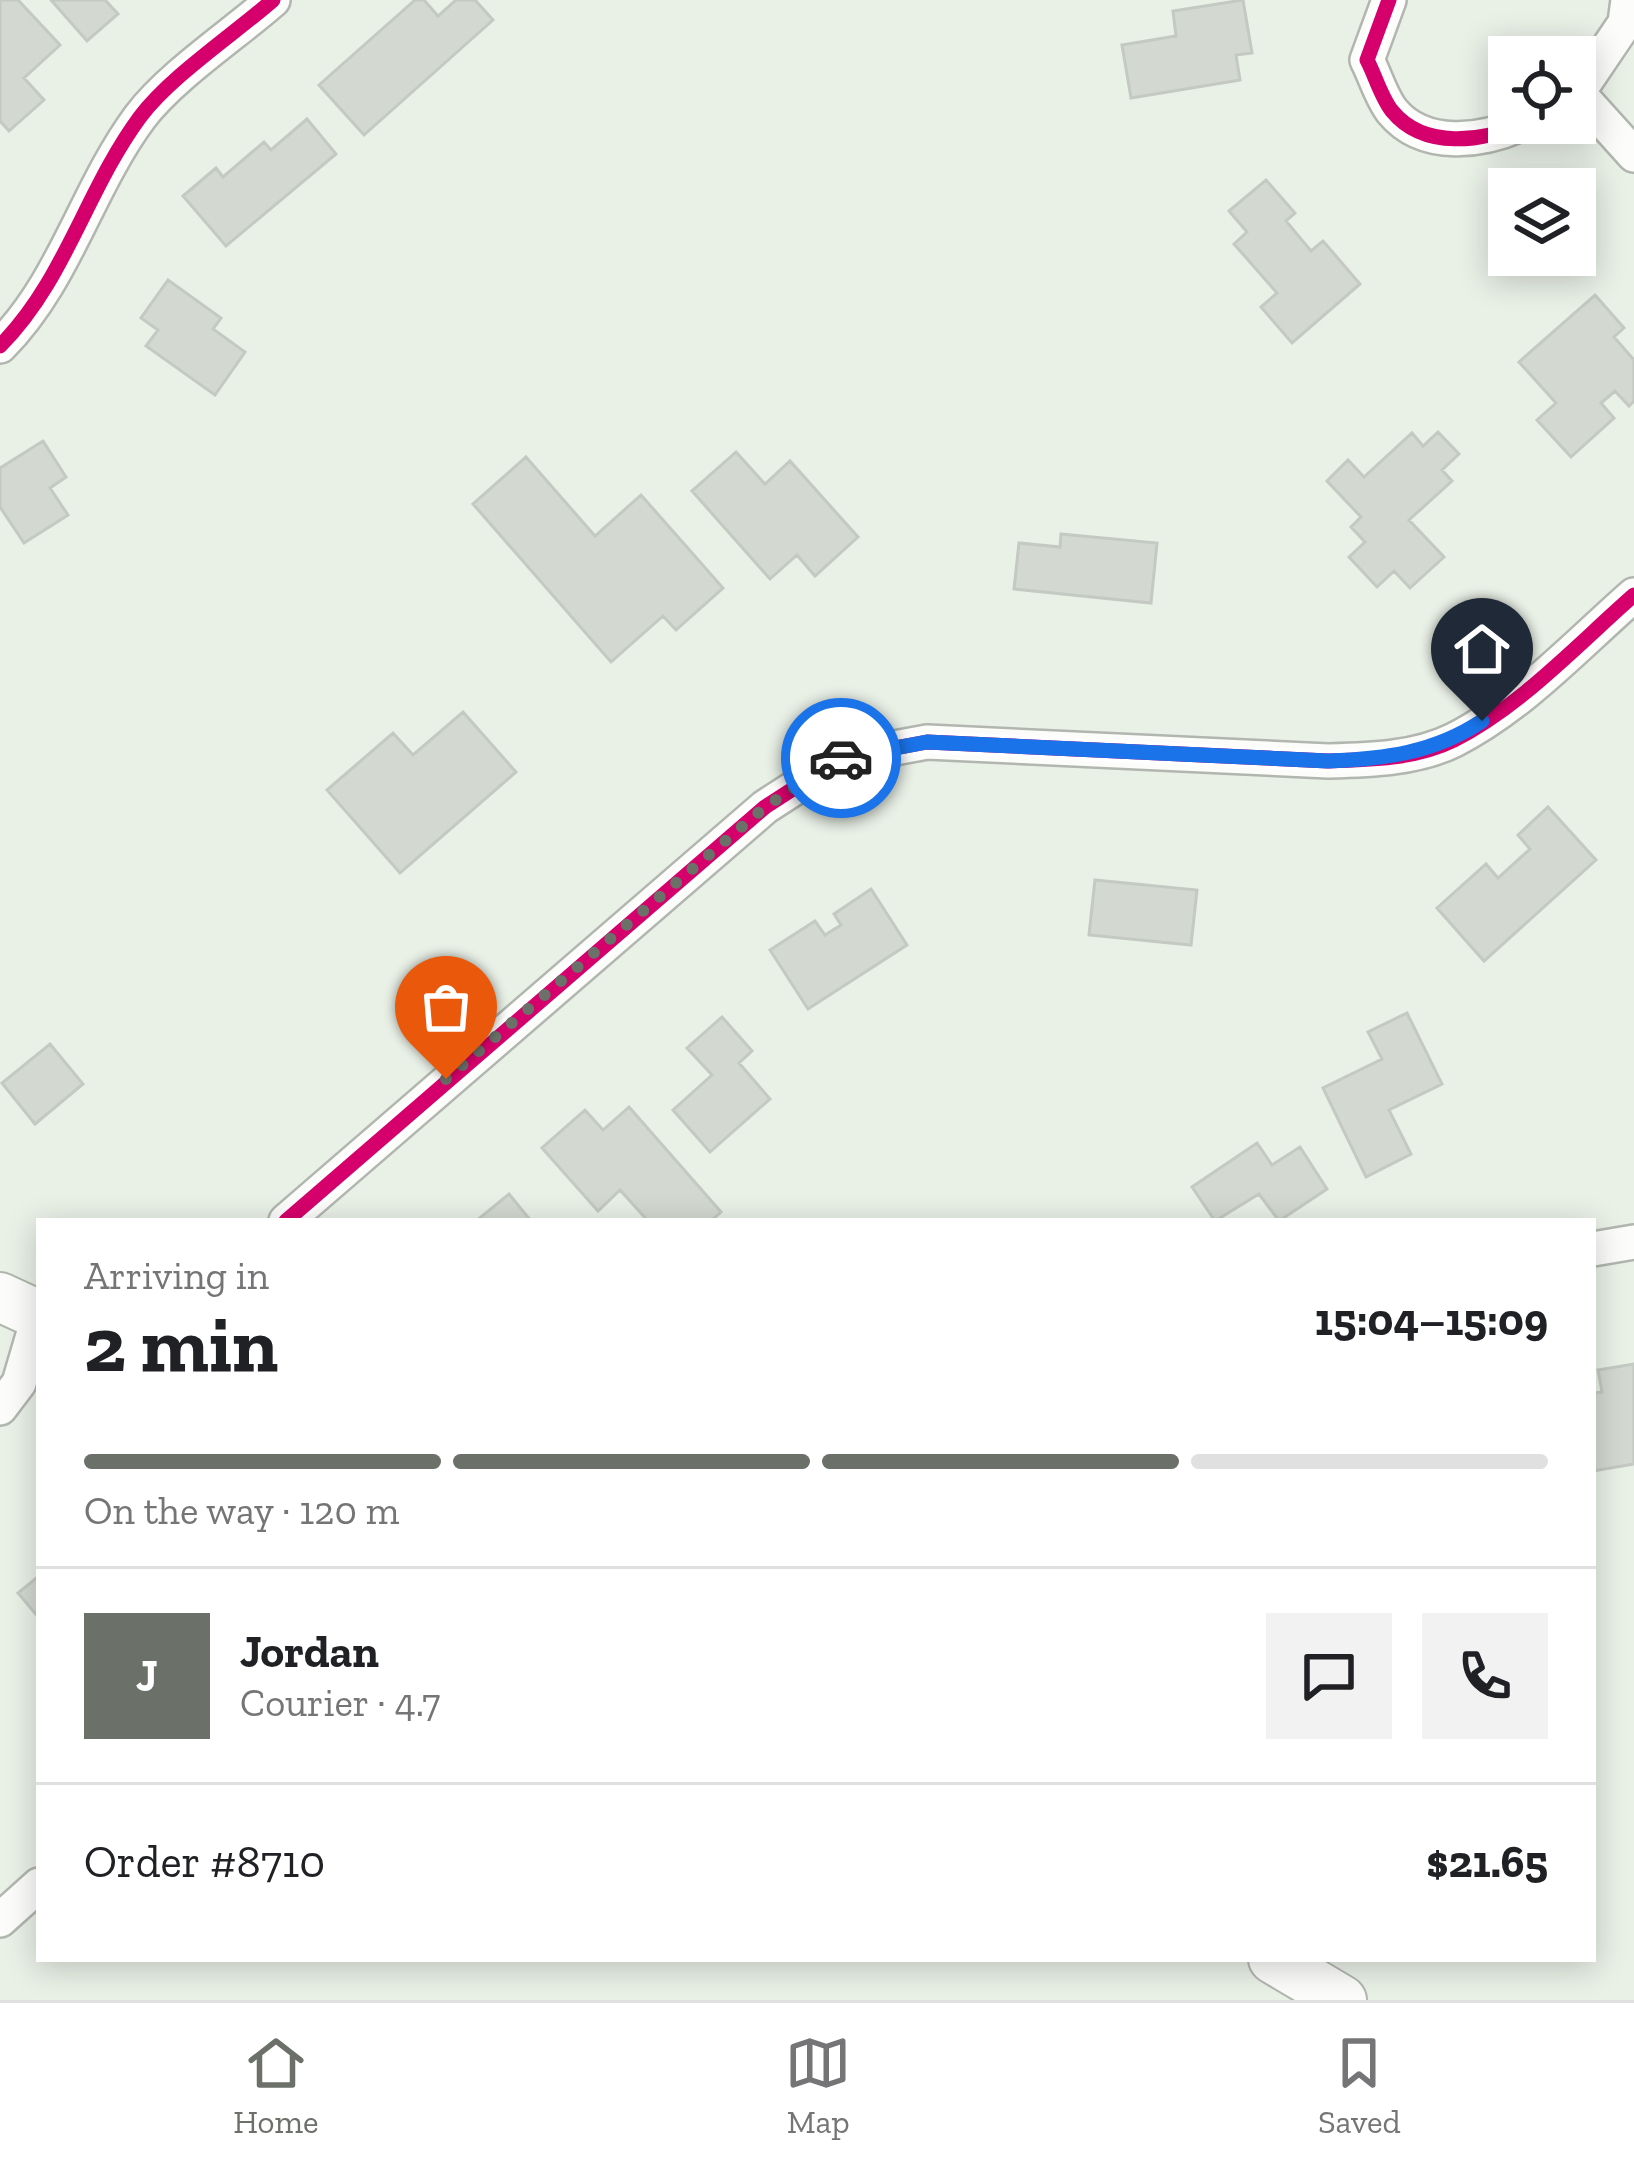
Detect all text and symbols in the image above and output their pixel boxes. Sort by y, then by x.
map controls [1488,36,1596,276]
button: locate [1488,36,1596,144]
button: layers [1488,168,1596,276]
pin [1431,598,1533,721]
icon: home [1449,616,1515,682]
courier [781,698,901,818]
icon: car [808,725,874,791]
pin [395,956,497,1079]
icon: bag [413,974,479,1040]
text: Arriving in [84,1252,269,1299]
text: 15:04–15:09 [1315,1293,1548,1347]
text: 2 min [84,1297,278,1391]
text: On the way · 120 m [84,1487,399,1534]
button: chat [1266,1613,1392,1739]
button: phone [1422,1613,1548,1739]
text: Jordan [240,1625,379,1679]
text: J [136,1649,158,1703]
text: Courier · 4.7 [240,1679,440,1726]
text: Order #8710 [84,1835,325,1889]
text: $21.65 [1426,1835,1548,1889]
tab: Home [233,2030,318,2141]
tab: Map [785,2030,851,2141]
tab: Saved [1318,2030,1401,2141]

